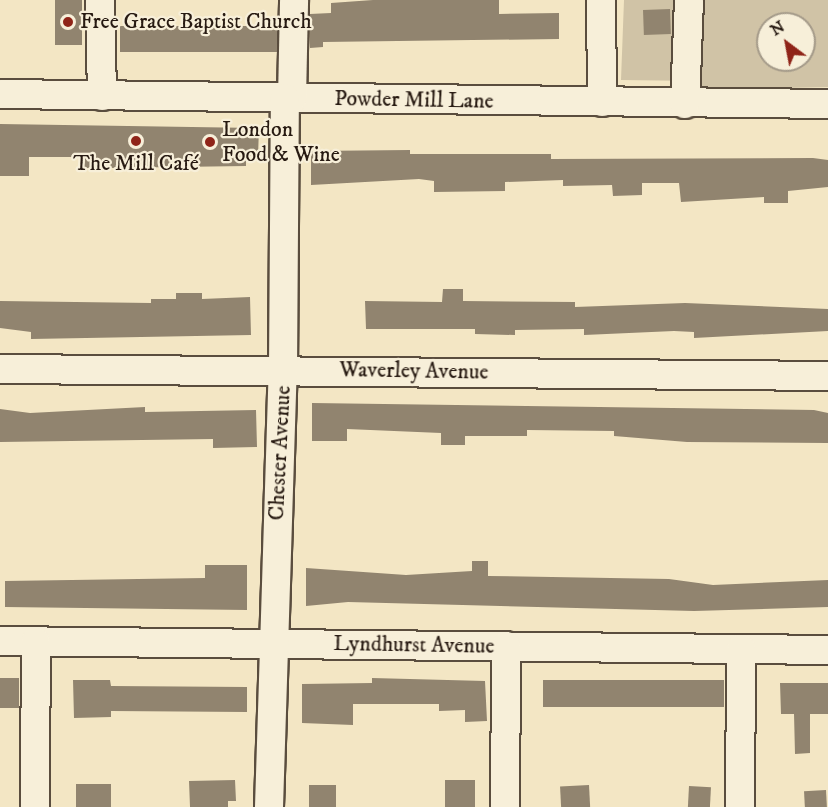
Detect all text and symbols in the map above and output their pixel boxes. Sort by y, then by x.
place label: Free Grace Baptist Church [80,9,312,35]
north arrow [756,12,816,72]
marker: Free Grace Baptist Church [61,15,75,29]
text: N [767,16,788,40]
street label: Powder Mill Lane [334,85,494,115]
place label: London Food & Wine [222,116,340,168]
marker: The Mill Café [129,134,143,148]
marker: London Food & Wine [203,135,217,149]
place label: The Mill Café [73,151,199,177]
street label: Waverley Avenue [339,357,489,385]
street label: Chester Avenue [263,385,297,521]
street label: Lyndhurst Avenue [333,630,495,660]

